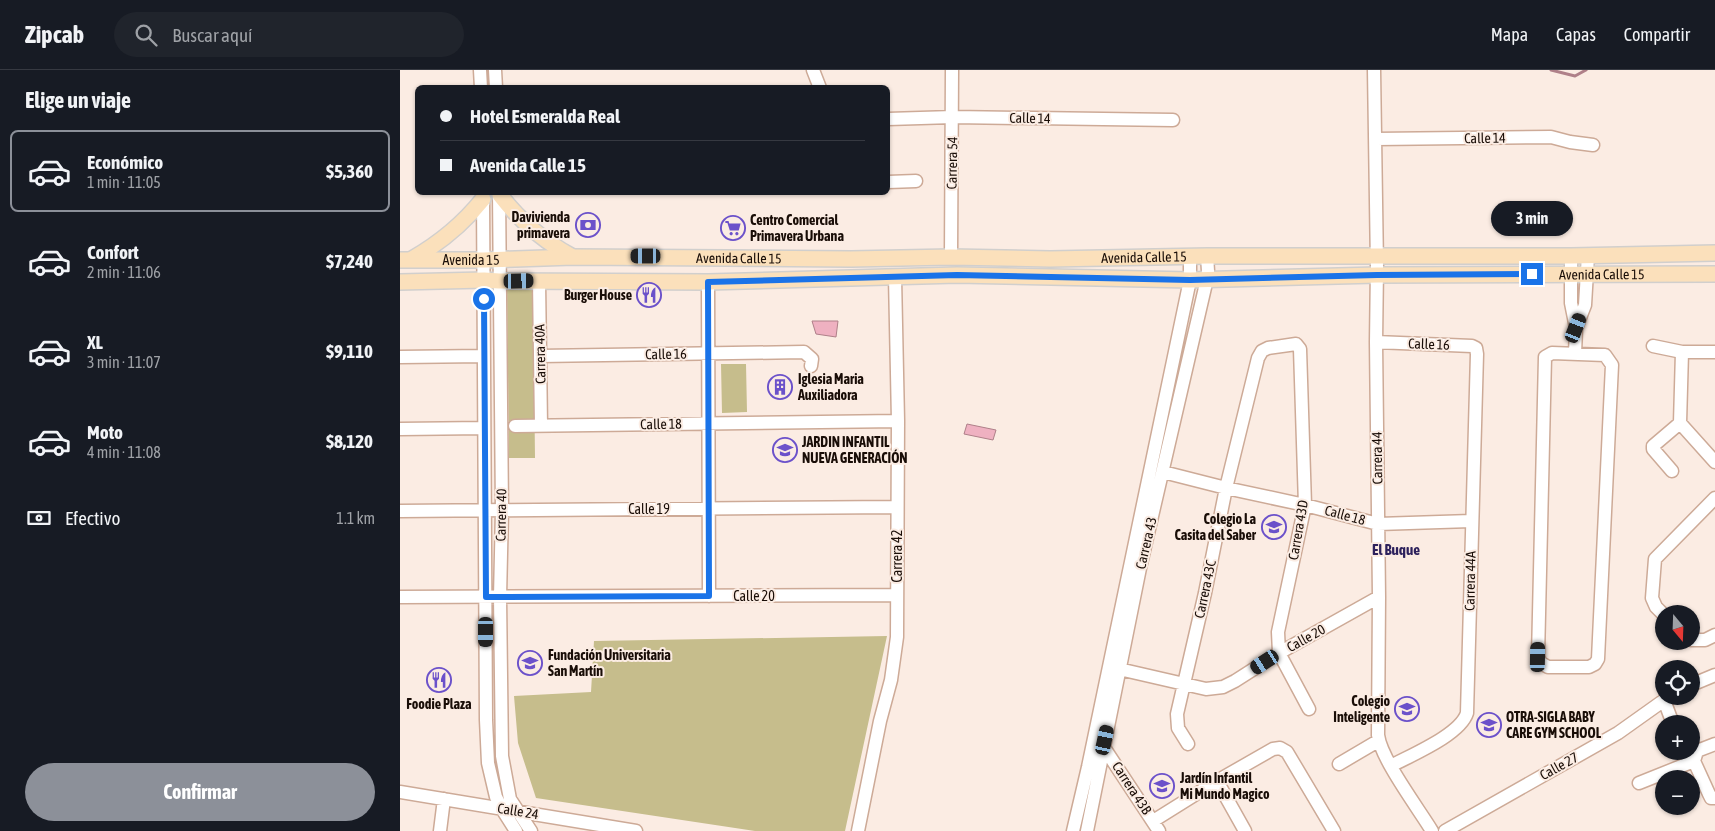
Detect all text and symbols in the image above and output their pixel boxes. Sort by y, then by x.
search box [114,12,464,57]
text: Zipcab [25,21,84,48]
icon: search [132,21,160,49]
text: Buscar aquí [172,24,252,46]
text: Mapa [1491,24,1528,45]
text: Capas [1556,24,1596,45]
text: Compartir [1624,24,1690,45]
text: Elige un viaje [25,87,131,113]
text: Hotel Esmeralda Real [470,105,620,127]
street label: Calle 14 [1009,110,1051,126]
street label: Calle 14 [1464,130,1506,146]
street label: Carrera 54 [944,136,960,190]
icon: car [27,149,72,194]
text: Económico [87,151,163,173]
text: Avenida Calle 15 [470,154,586,176]
text: $5,360 [326,160,373,182]
text: 1 min · 11:05 [87,173,161,191]
callout: 3 min [1491,202,1573,236]
place label: Davivienda primavera [511,209,570,241]
text: 3 min [1516,209,1548,227]
bank icon: Davivienda primavera [575,212,601,238]
place label: Centro Comercial Primavera Urbana [750,212,844,244]
supermarket icon: Centro Comercial Primavera Urbana [720,215,746,241]
icon: car [27,239,72,284]
text: Confort [87,241,139,263]
street label: Avenida Calle 15 [1101,248,1187,266]
car [631,249,661,264]
text: $7,240 [326,250,373,272]
street label: Avenida Calle 15 [696,250,782,267]
street label: Avenida 15 [442,251,500,268]
text: 2 min · 11:06 [87,263,161,281]
route end [1521,263,1543,285]
street label: Avenida Calle 15 [1559,266,1645,282]
car [503,273,534,289]
restaurant icon: Burger House [636,282,662,308]
place label: Burger House [564,287,632,303]
route start [473,288,495,310]
car [1563,311,1588,345]
street label: Carrera 40A [531,324,549,384]
icon: car [27,329,72,374]
text: XL [87,331,103,353]
street label: Calle 16 [1408,335,1450,353]
text: $9,110 [326,340,373,362]
street label: Calle 16 [645,346,687,362]
text: 3 min · 11:07 [87,353,161,371]
place label: Iglesia Maria Auxiliadora [797,371,864,403]
building icon: Iglesia Maria Auxiliadora [767,374,793,400]
street label: Calle 18 [640,416,682,432]
icon: car [27,419,72,464]
text: Moto [87,421,123,443]
text: $8,120 [326,430,373,452]
street label: Carrera 44 [1369,431,1385,485]
place label: JARDIN INFANTIL NUEVA GENERACIÓN [801,434,908,466]
school or university icon: JARDIN INFANTIL NUEVA GENERACIÓN [772,437,798,463]
text: 4 min · 11:08 [87,443,161,461]
street label: Carrera 40 [493,488,509,542]
street label: Carrera 43D [1285,499,1311,561]
street label: Calle 19 [628,501,670,517]
street label: Calle 18 [1323,502,1368,528]
icon: cash [25,504,53,532]
text: Efectivo [65,507,120,529]
text: 1.1 km [336,509,375,527]
place label: Colegio La Casita del Saber [1174,511,1257,543]
school or university icon: Colegio La Casita del Saber [1261,514,1287,540]
street label: Carrera 43 [1132,515,1160,571]
street label: Carrera 42 [889,530,905,582]
district label: El Buque [1372,541,1420,558]
street label: Carrera 44A [1461,551,1479,611]
street label: Carrera 43C [1191,558,1219,620]
street label: Calle 20 [733,588,775,604]
north arrow [1655,605,1700,650]
map controls [1655,605,1700,815]
car [478,617,493,647]
street label: Calle 20 [1284,621,1328,655]
car [1530,642,1545,672]
place label: Fundación Universitaria San Martín [548,647,671,679]
car [1248,648,1281,676]
school or university icon: Fundación Universitaria San Martín [517,650,543,676]
button: locate [1655,660,1700,705]
restaurant icon: Foodie Plaza [426,667,452,693]
place label: Colegio Inteligente [1333,693,1390,725]
place label: Foodie Plaza [406,696,472,712]
school or university icon: Colegio Inteligente [1394,696,1420,722]
place label: OTRA-SIGLA BABY CARE GYM SCHOOL [1506,709,1602,741]
school or university icon: OTRA-SIGLA BABY CARE GYM SCHOOL [1476,712,1502,738]
button: + [1655,715,1700,760]
car [1094,724,1115,756]
street label: Calle 27 [1537,749,1581,783]
street label: Carrera 43B [1109,759,1155,818]
button: Confirmar [25,763,375,821]
place label: Jardín Infantil Mi Mundo Magico [1179,770,1270,802]
button: − [1655,770,1700,815]
school or university icon: Jardín Infantil Mi Mundo Magico [1149,773,1175,799]
street label: Calle 24 [496,800,540,822]

